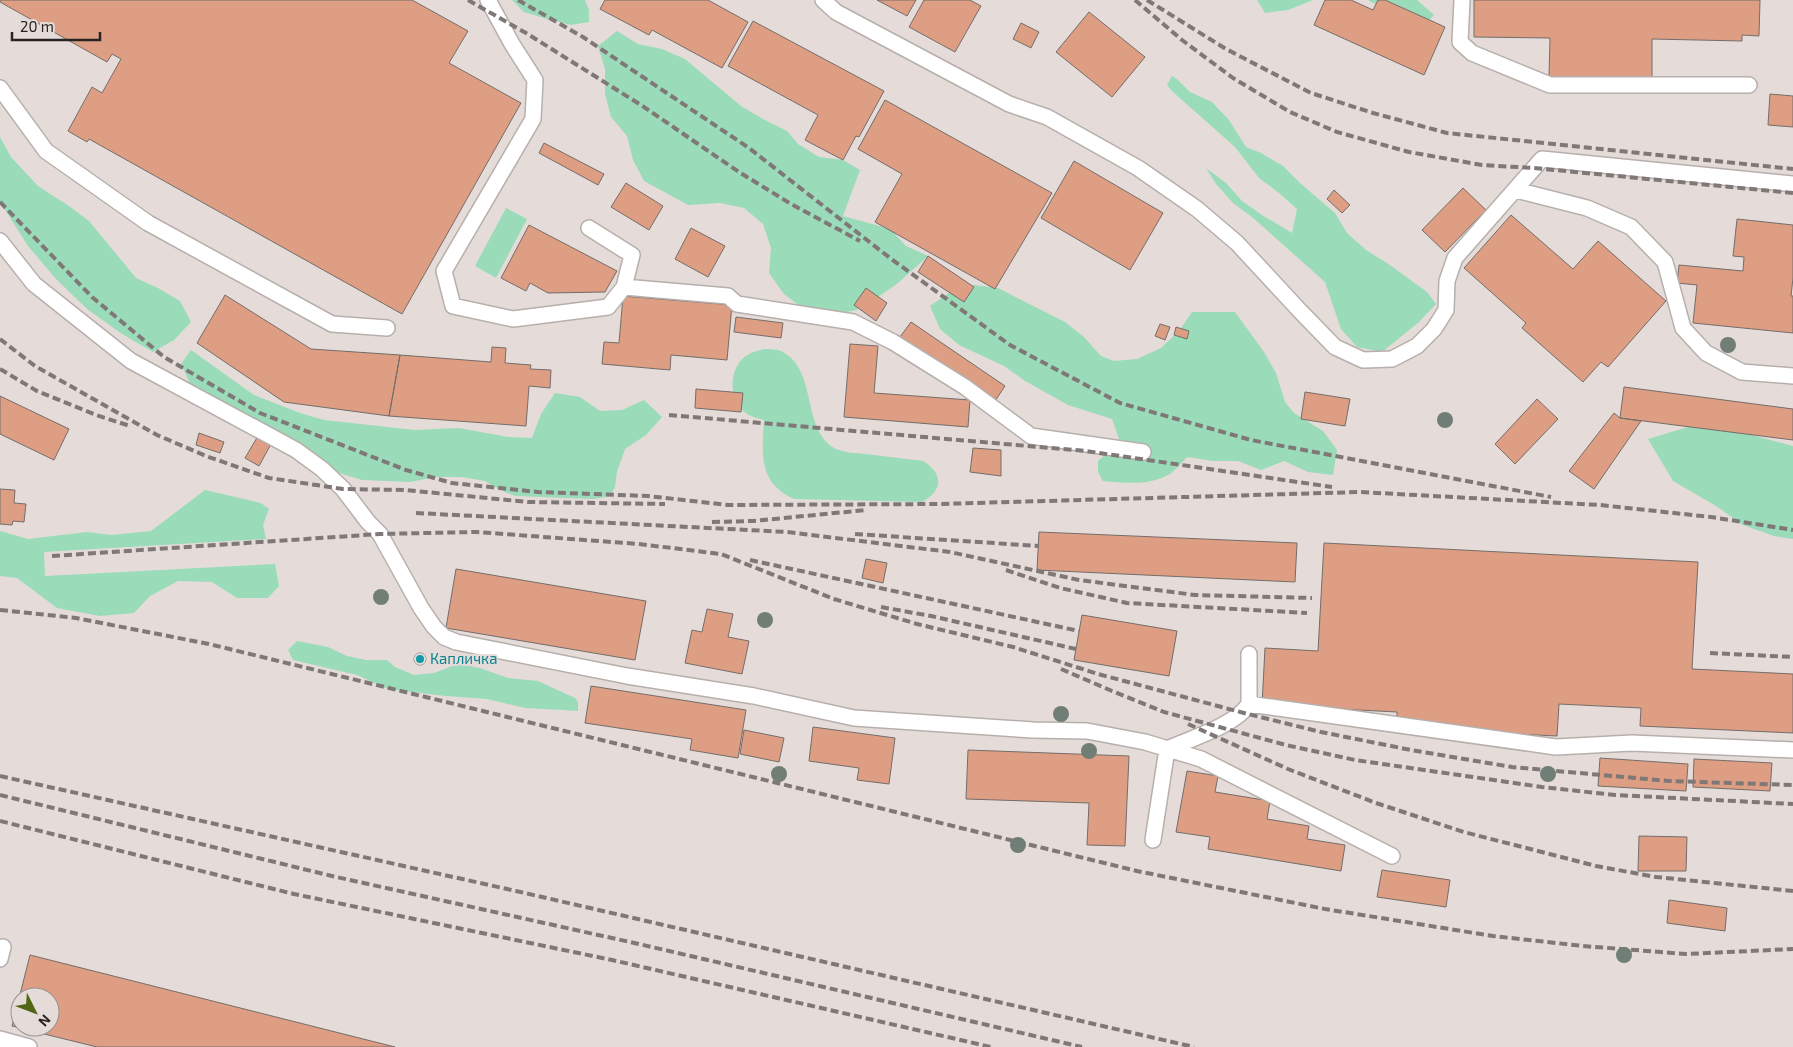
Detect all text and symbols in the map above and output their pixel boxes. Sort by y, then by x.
scale bar [12,10,100,42]
text: 20 m [20,17,54,35]
place label: Капличка [430,649,497,667]
marker: Капличка [414,653,426,665]
north arrow [10,987,60,1037]
text: N [35,1012,55,1030]

